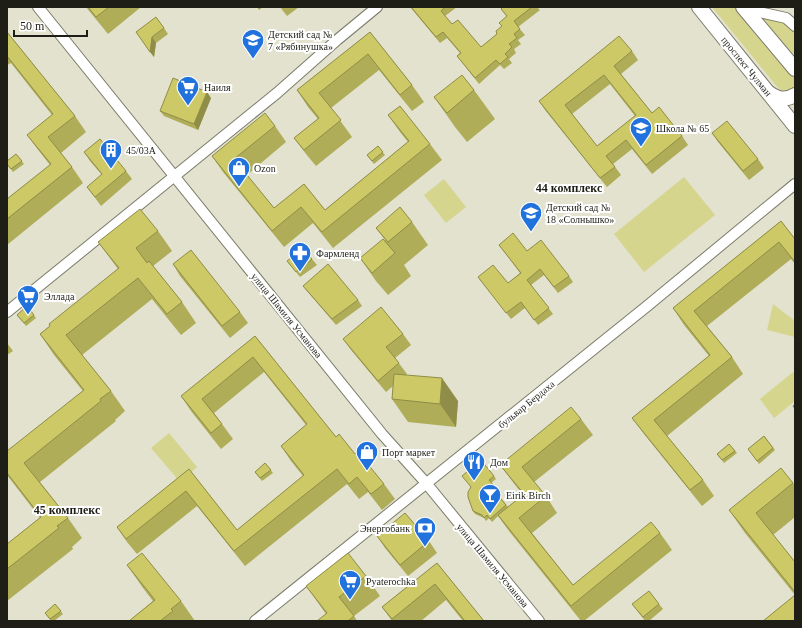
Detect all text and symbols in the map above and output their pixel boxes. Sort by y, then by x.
scale bar [14,12,87,38]
text: 50 m [20,19,45,33]
school or university icon: Детский сад № 7 «Рябинушка» [240,27,266,60]
place label: Детский сад № 7 «Рябинушка» [268,29,333,52]
street label: проспект Чулман [719,34,774,99]
supermarket icon: Наиля [175,74,201,107]
place label: Наиля [204,82,231,93]
school or university icon: Школа № 65 [628,115,654,148]
place label: Школа № 65 [656,123,709,134]
building icon: 45/03А [98,137,124,170]
place label: 45/03А [126,145,157,156]
shop icon: Ozon [226,155,252,188]
place label: Ozon [254,163,276,174]
district label: 44 комплекс [536,181,603,195]
school or university icon: Детский сад № 18 «Солнышко» [518,200,544,233]
place label: Детский сад № 18 «Солнышко» [546,202,614,225]
pharmacy icon: Фармленд [287,240,313,273]
place label: Фармленд [316,248,359,259]
street label: улица Шамиля Усманова [249,271,325,360]
supermarket icon: Эллада [15,283,41,316]
place label: Эллада [44,291,75,302]
street label: бульвар Бердаха [496,378,557,430]
shop icon: Порт маркет [354,439,380,472]
place label: Порт маркет [382,447,436,458]
restaurant icon: Дом [461,449,487,482]
place label: Дом [490,457,509,468]
bar icon: Eirik Birch [477,482,503,515]
place label: Eirik Birch [506,490,551,501]
district label: 45 комплекс [34,503,101,517]
bank icon: Энергобанк [412,515,438,548]
street label: улица Шамиля Усманова [454,521,531,610]
place label: Энергобанк [360,523,410,534]
supermarket icon: Pyaterochka [337,568,363,601]
place label: Pyaterochka [366,576,416,587]

